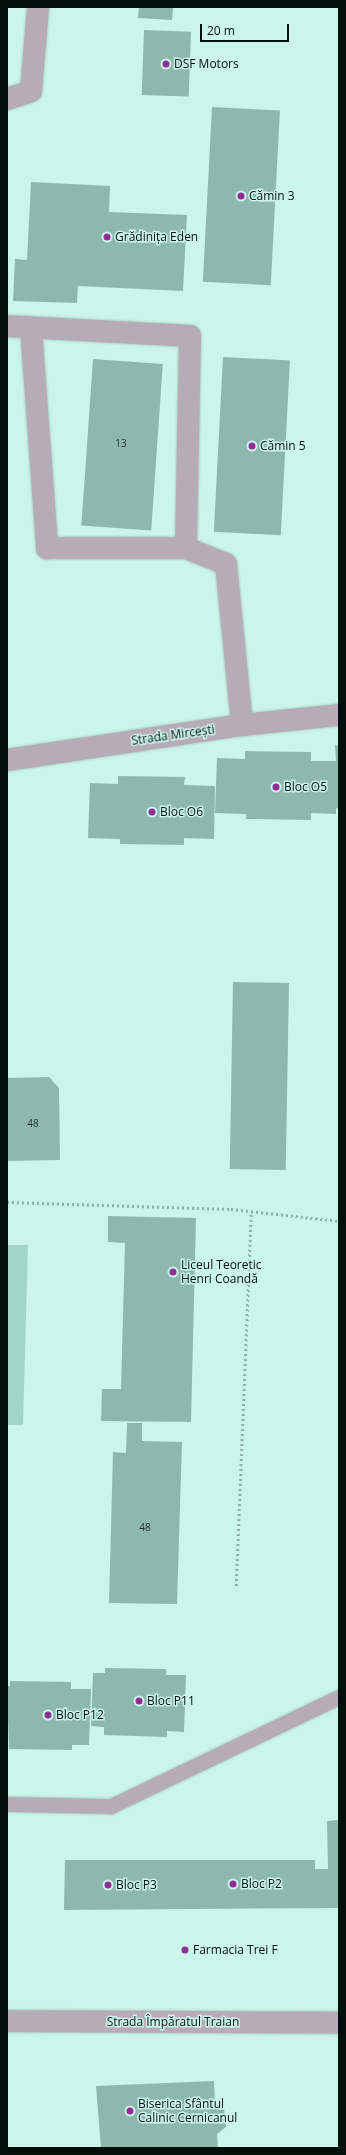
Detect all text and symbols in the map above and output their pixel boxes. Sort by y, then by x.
scale bar [202,16,291,42]
text: 20 m [207,22,235,39]
place label: DSF Motors [174,57,239,71]
marker: DSF Motors [161,59,171,69]
place label: Cămin 3 [249,189,295,203]
marker: Cămin 3 [236,191,246,201]
place label: Grădinița Eden [115,230,198,244]
marker: Grădinița Eden [102,232,112,242]
house number: 13 [115,438,127,450]
place label: Cămin 5 [260,439,306,453]
marker: Cămin 5 [247,441,257,451]
street label: Strada Mircești [131,722,215,748]
place label: Bloc O5 [284,780,327,794]
marker: Bloc O5 [271,782,281,792]
place label: Bloc O6 [160,805,203,819]
marker: Bloc O6 [147,807,157,817]
house number: 48 [27,1118,39,1130]
place label: Liceul Teoretic Henri Coandă [181,1258,262,1286]
marker: Liceul Teoretic Henri Coandă [168,1267,178,1277]
house number: 48 [139,1522,151,1534]
place label: Bloc P11 [147,1694,195,1708]
marker: Bloc P11 [134,1696,144,1706]
place label: Bloc P12 [56,1708,104,1722]
marker: Bloc P12 [43,1710,53,1720]
place label: Bloc P2 [241,1877,282,1891]
place label: Bloc P3 [116,1878,157,1892]
marker: Bloc P2 [228,1879,238,1889]
marker: Bloc P3 [103,1880,113,1890]
place label: Farmacia Trei F [193,1943,278,1957]
marker: Farmacia Trei F [180,1945,190,1955]
street label: Strada Împăratul Traian [107,2015,239,2029]
place label: Biserica Sfântul Calinic Cernicanul [138,2097,237,2125]
marker: Biserica Sfântul Calinic Cernicanul [125,2106,135,2116]

